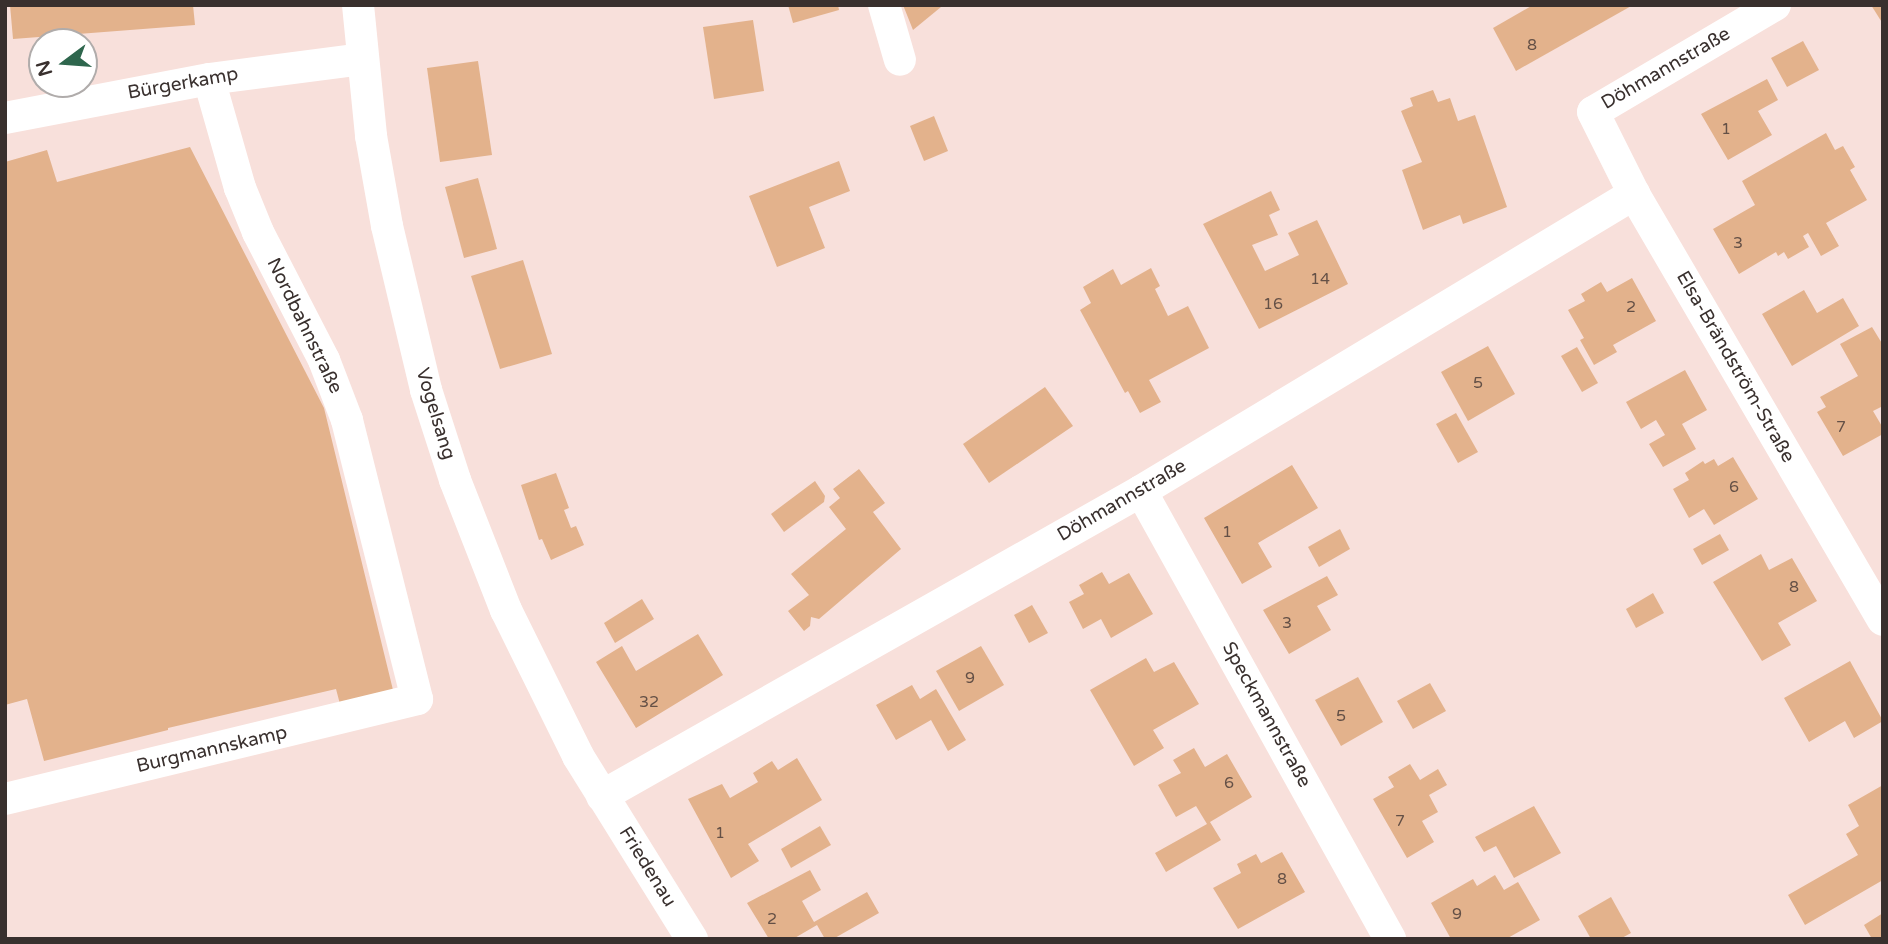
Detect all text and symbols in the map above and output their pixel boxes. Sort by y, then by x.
street label: Döhmannstraße [1598,23,1734,115]
north arrow [28,28,98,98]
house number: 8 [1527,35,1537,55]
text: N [32,58,57,79]
street label: Bürgerkamp [126,63,240,105]
house number: 1 [1721,119,1731,139]
house number: 3 [1733,233,1743,253]
street label: Nordbahnstraße [261,255,347,397]
street label: Elsa-Brändström-Straße [1671,267,1799,467]
house number: 14 [1310,269,1330,289]
house number: 16 [1263,294,1283,314]
house number: 2 [1626,297,1636,317]
street label: Vogelsang [410,365,460,463]
house number: 5 [1473,373,1483,393]
house number: 7 [1836,417,1846,437]
street label: Döhmannstraße [1054,455,1190,547]
house number: 6 [1729,477,1739,497]
house number: 1 [1222,522,1232,542]
house number: 8 [1789,577,1799,597]
house number: 3 [1282,613,1292,633]
street label: Speckmannstraße [1217,638,1315,792]
house number: 9 [965,668,975,688]
house number: 32 [639,692,659,712]
house number: 5 [1336,706,1346,726]
street label: Burgmannskamp [134,722,290,778]
house number: 6 [1224,773,1234,793]
house number: 7 [1395,811,1405,831]
street label: Friedenau [613,823,681,911]
house number: 1 [715,823,725,843]
house number: 8 [1277,869,1287,889]
house number: 9 [1452,904,1462,924]
house number: 2 [767,909,777,929]

